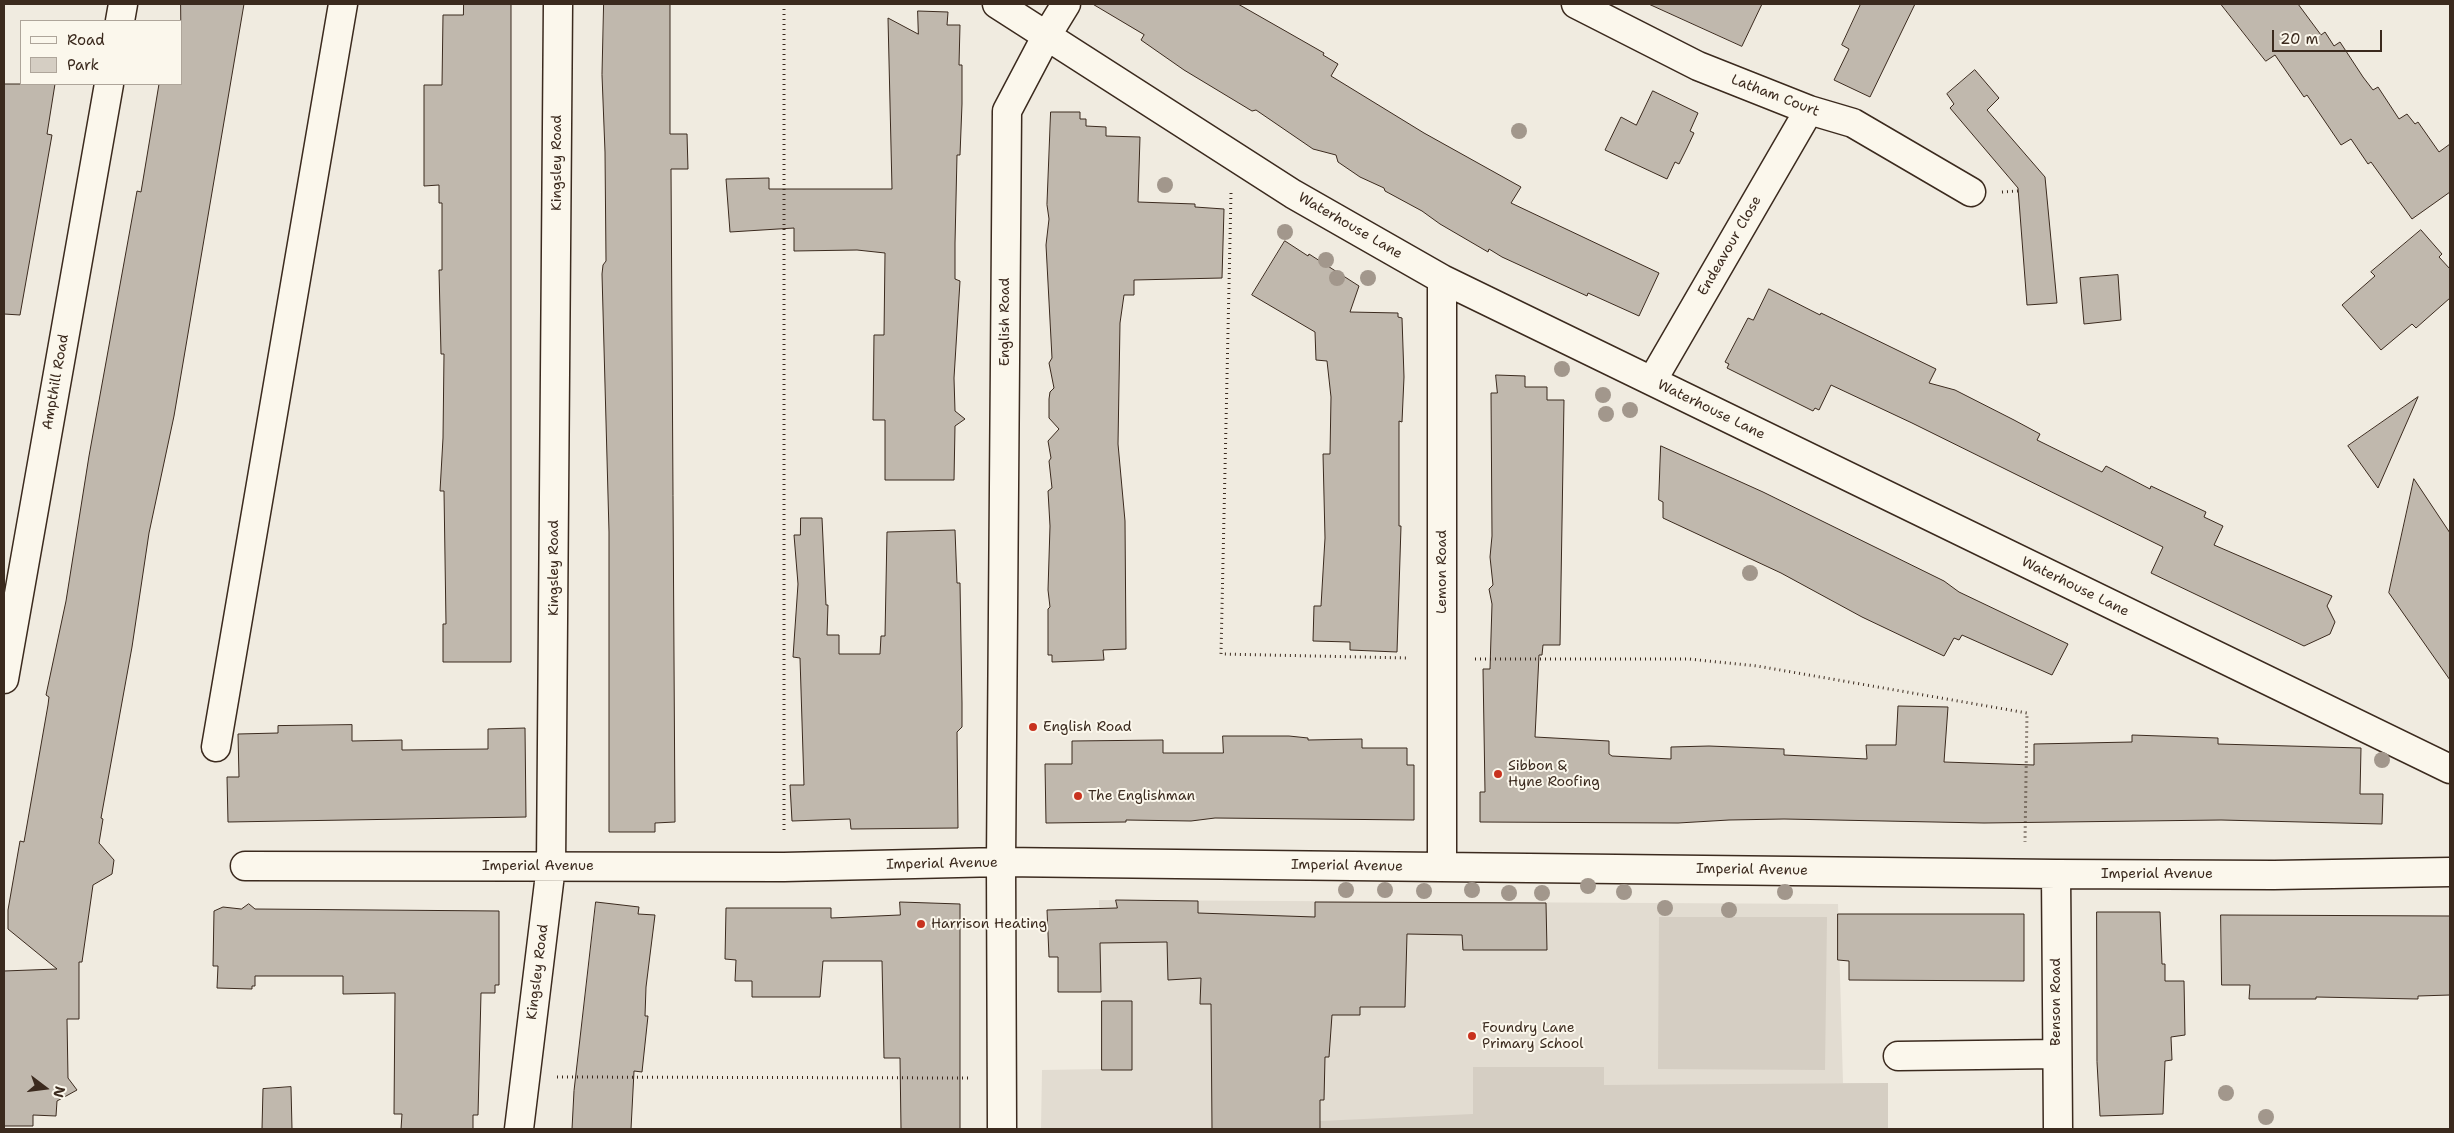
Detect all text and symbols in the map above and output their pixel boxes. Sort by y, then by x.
legend [20,20,182,85]
scale bar [2274,20,2384,52]
text: 20 m [2280,29,2319,49]
text: Road [67,30,105,50]
text: Park [67,55,99,75]
street label: Latham Court [1729,71,1821,121]
street label: Kingsley Road [549,115,565,211]
street label: Waterhouse Lane [1295,189,1405,263]
street label: Endeavour Close [1695,193,1765,299]
street label: English Road [997,278,1013,366]
street label: Ampthill Road [39,333,73,431]
street label: Waterhouse Lane [1654,377,1768,443]
street label: Kingsley Road [546,520,562,616]
street label: Lemon Road [1434,530,1450,614]
street label: Waterhouse Lane [2018,554,2132,620]
place label: English Road [1043,719,1132,735]
marker: English Road [1027,721,1039,733]
place label: Sibbon & Hyne Roofing [1508,758,1600,790]
marker: Sibbon & Hyne Roofing [1492,768,1504,780]
place label: The Englishman [1088,788,1195,804]
marker: The Englishman [1072,790,1084,802]
street label: Imperial Avenue [886,855,998,873]
street label: Imperial Avenue [1291,857,1403,875]
street label: Imperial Avenue [482,858,594,874]
street label: Imperial Avenue [1696,861,1808,879]
street label: Imperial Avenue [2101,866,2213,882]
place label: Harrison Heating [931,916,1047,932]
marker: Harrison Heating [915,918,927,930]
street label: Kingsley Road [524,923,552,1021]
street label: Benson Road [2048,958,2064,1046]
place label: Foundry Lane Primary School [1482,1020,1583,1052]
marker: Foundry Lane Primary School [1466,1030,1478,1042]
north arrow [20,1063,70,1113]
text: N [49,1084,70,1100]

